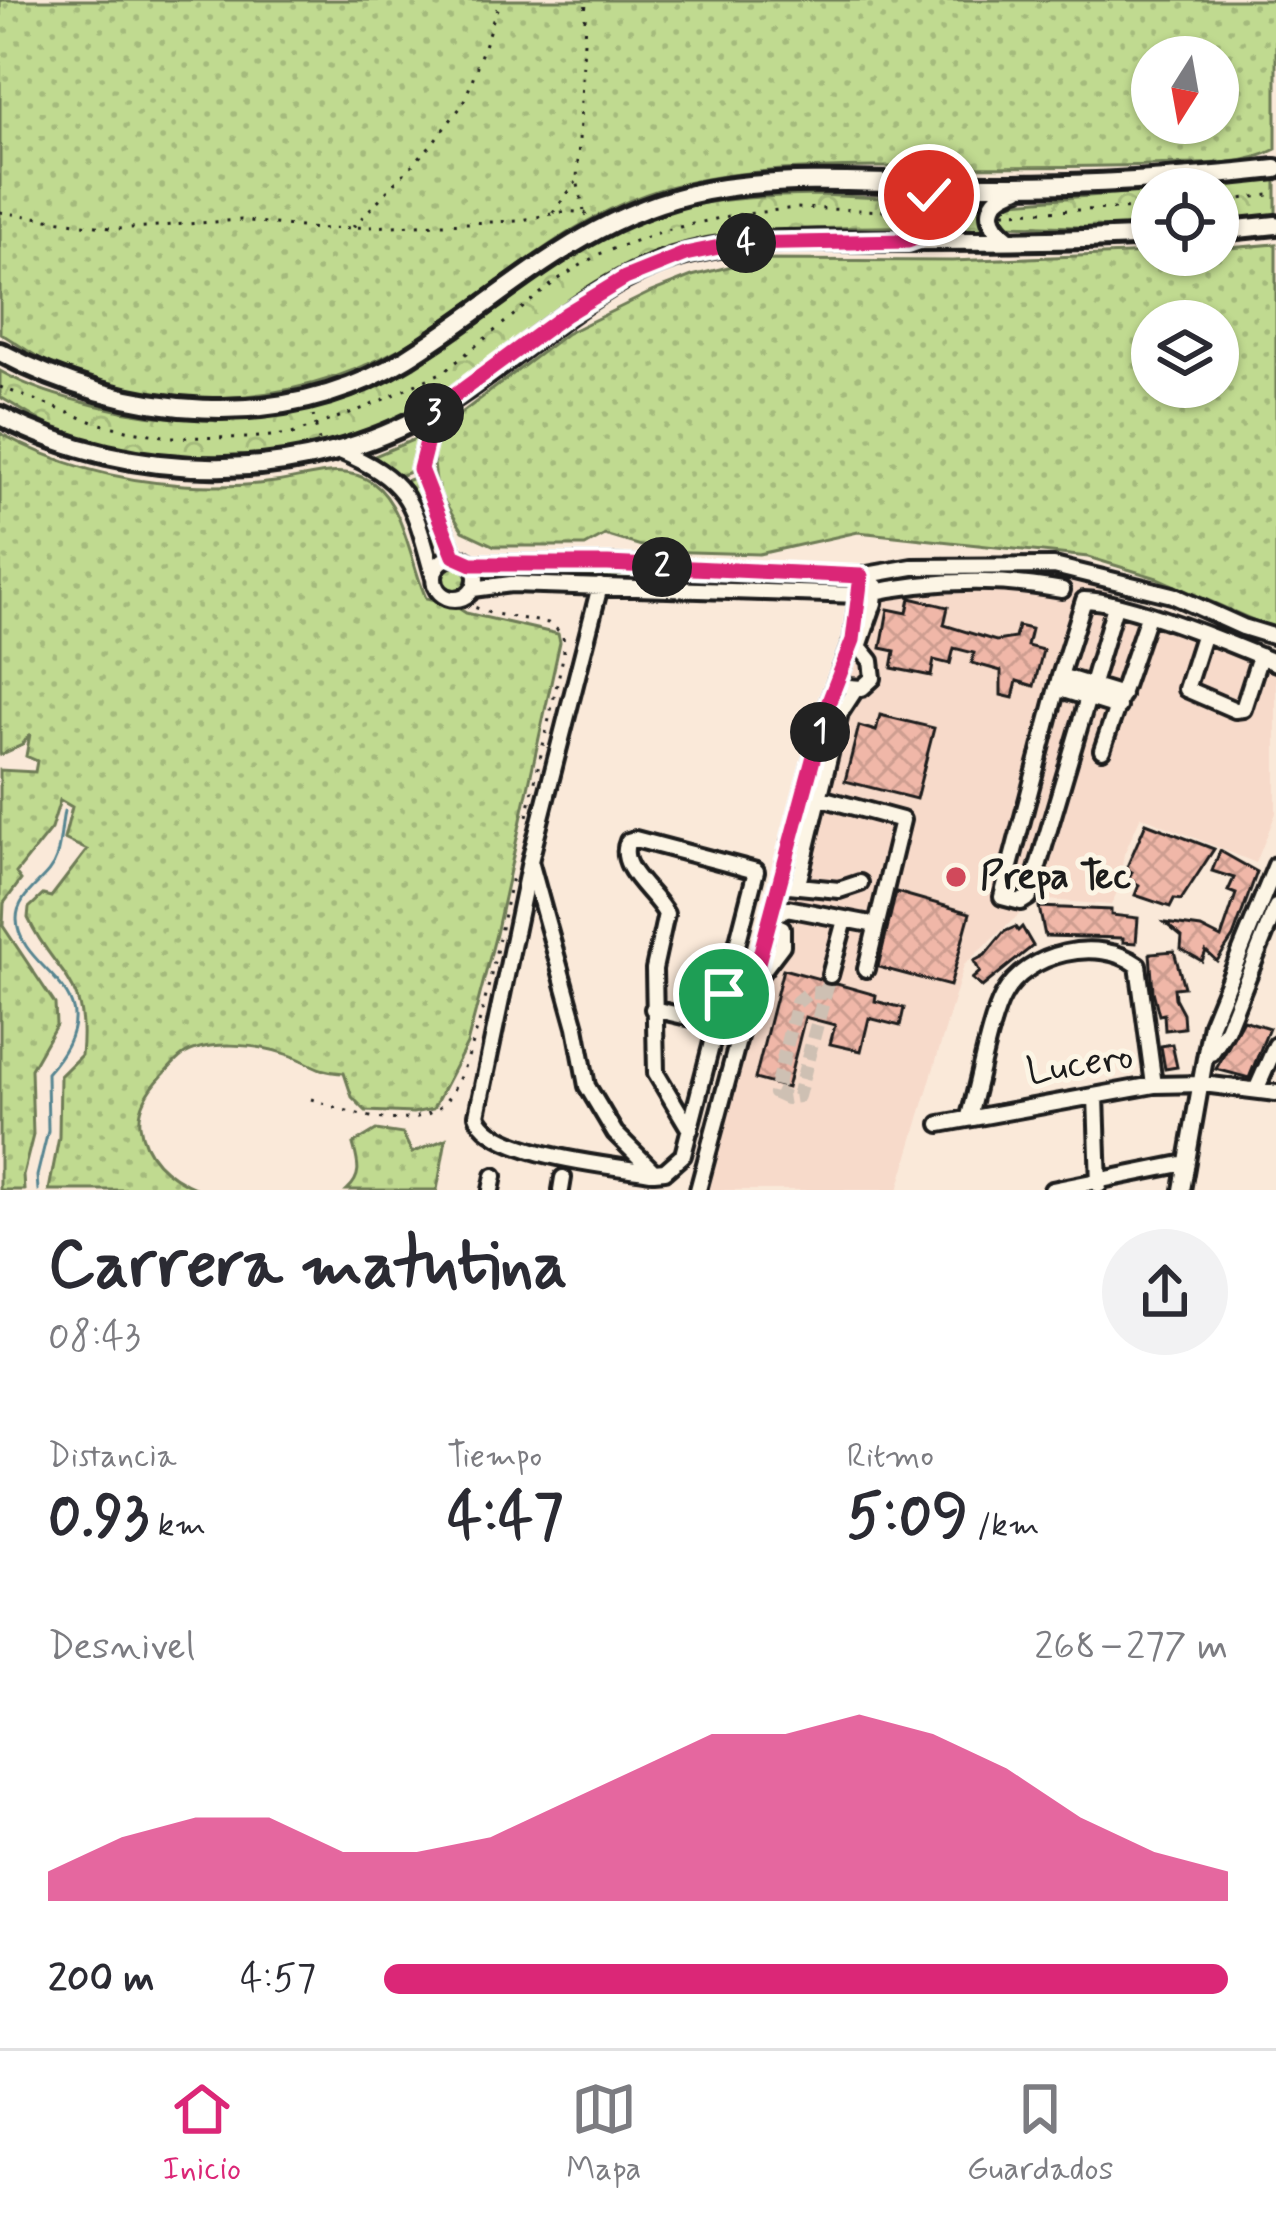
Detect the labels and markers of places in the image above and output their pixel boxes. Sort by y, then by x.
pin [878,144,980,246]
pin: 4 [716,213,776,273]
pin: 3 [404,383,464,443]
pin: 2 [632,537,692,597]
pin: 1 [790,702,850,762]
place label: Prepa Tec [980,852,1131,903]
marker: Prepa Tec [943,864,969,890]
pin [673,943,775,1045]

